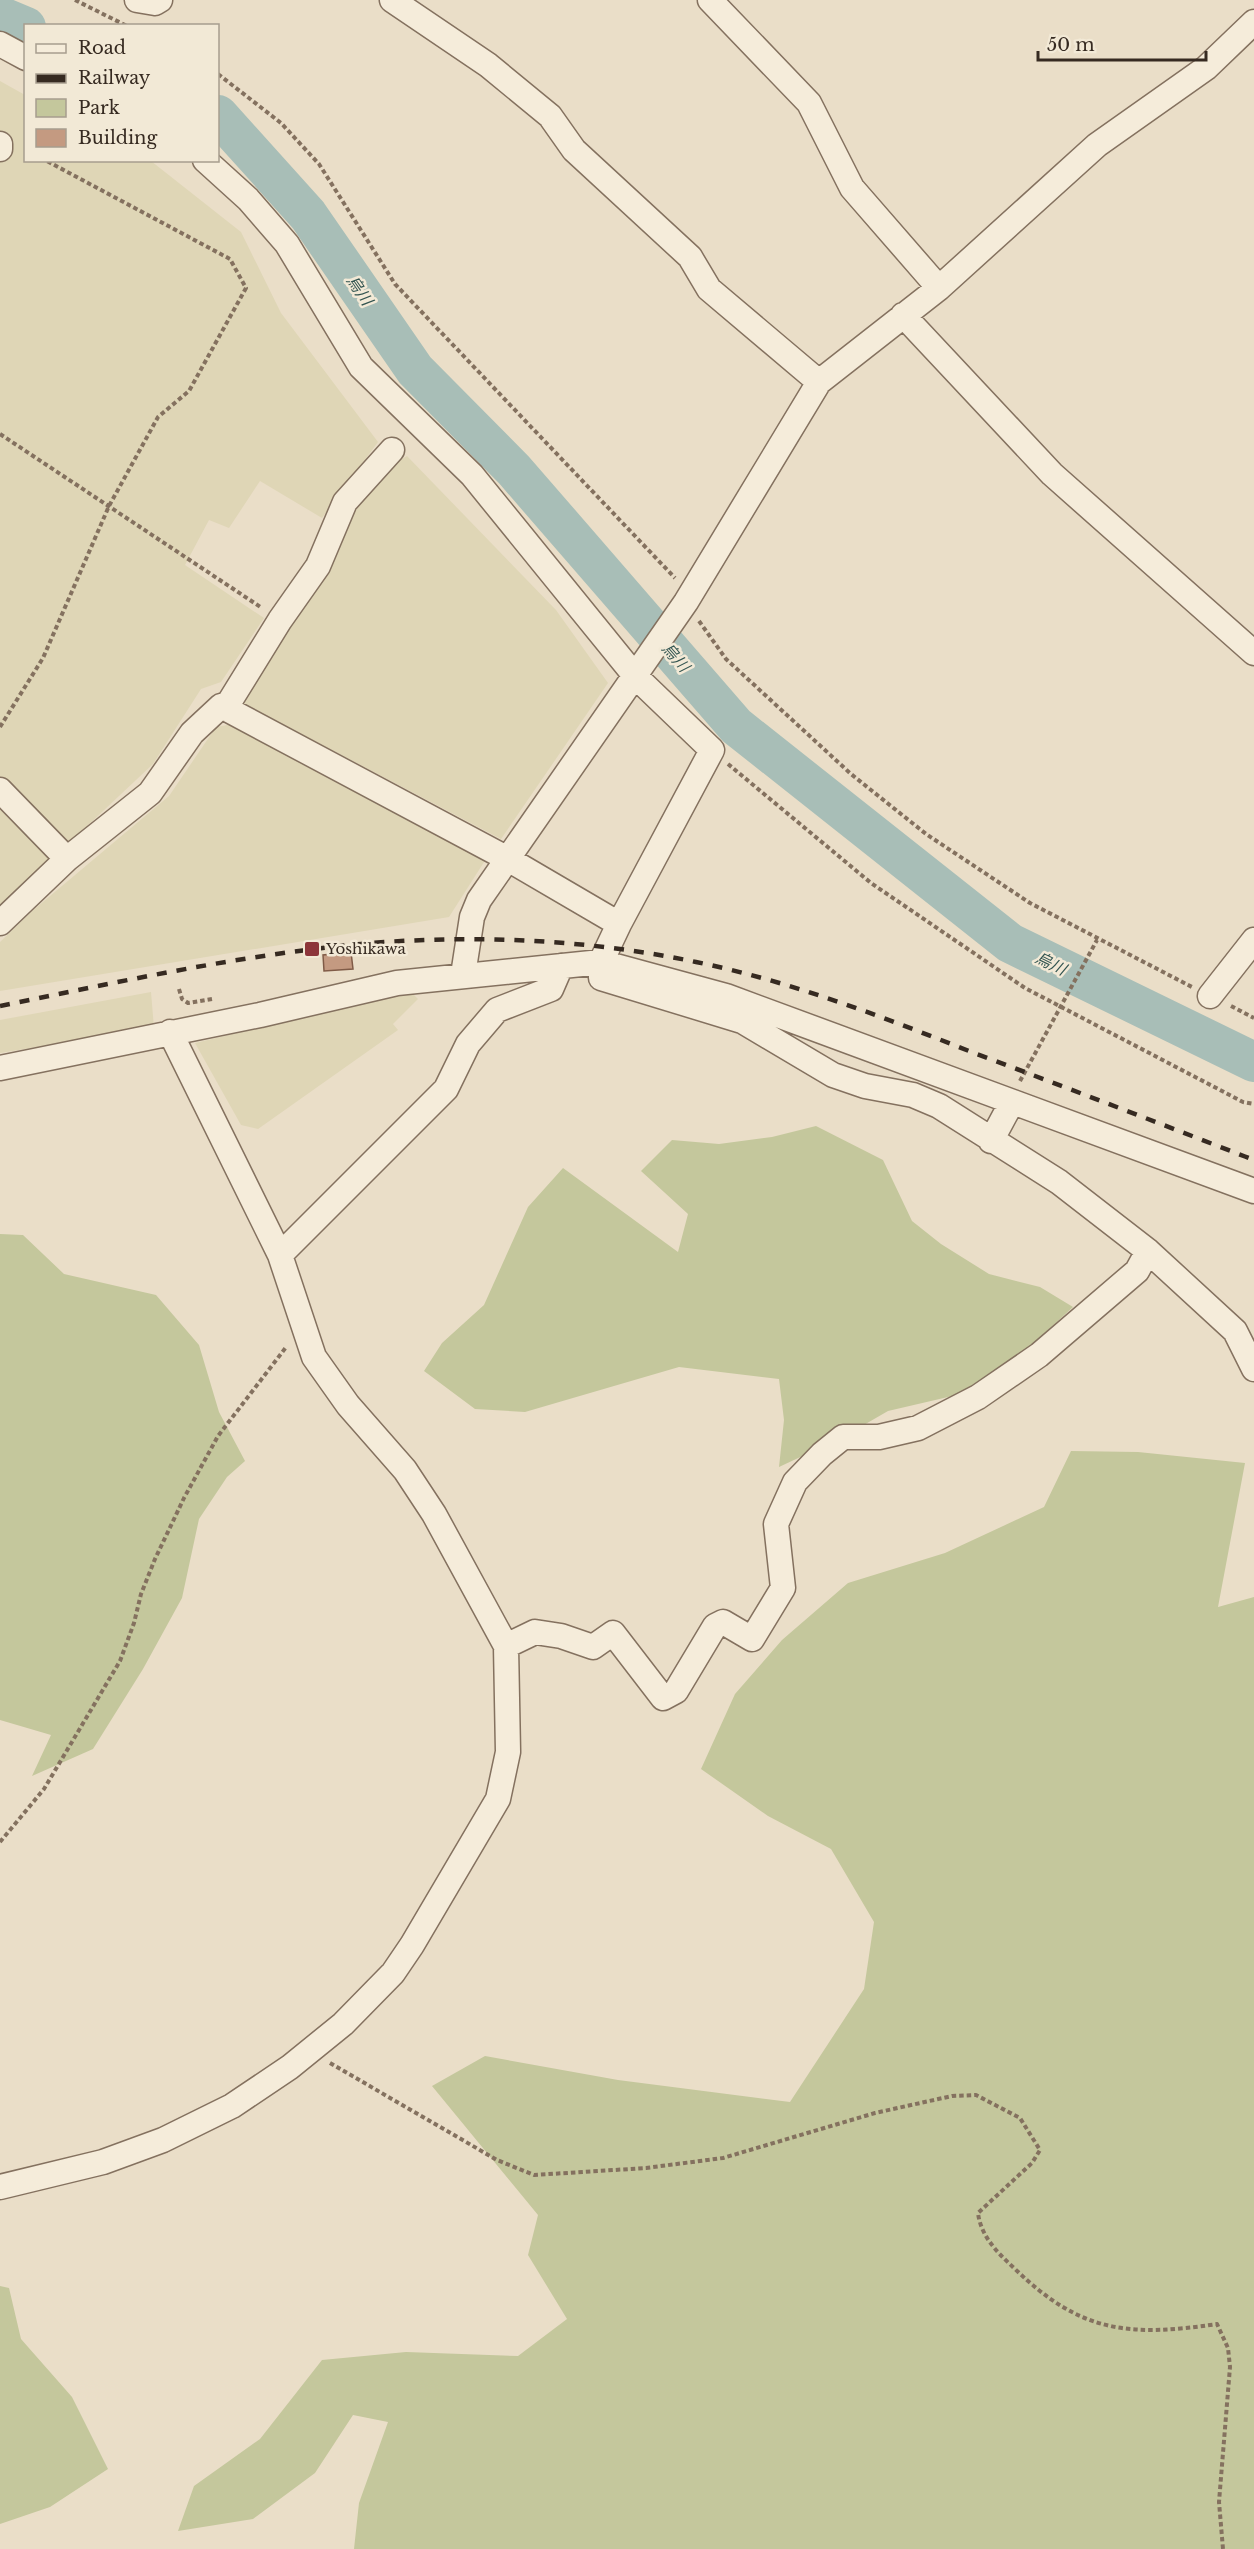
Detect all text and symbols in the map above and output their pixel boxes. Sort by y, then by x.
legend [24,24,219,162]
scale bar [1038,24,1206,62]
text: 50 m [1047,34,1095,56]
text: Road [78,37,126,59]
text: Railway [78,67,151,89]
text: Park [78,97,120,119]
text: Building [78,127,157,149]
water label: 烏川 [343,271,379,310]
water label: 烏川 [658,638,695,677]
place label: Yoshikawa [325,939,406,958]
marker: Yoshikawa [303,940,321,958]
water label: 烏川 [1032,947,1072,980]

